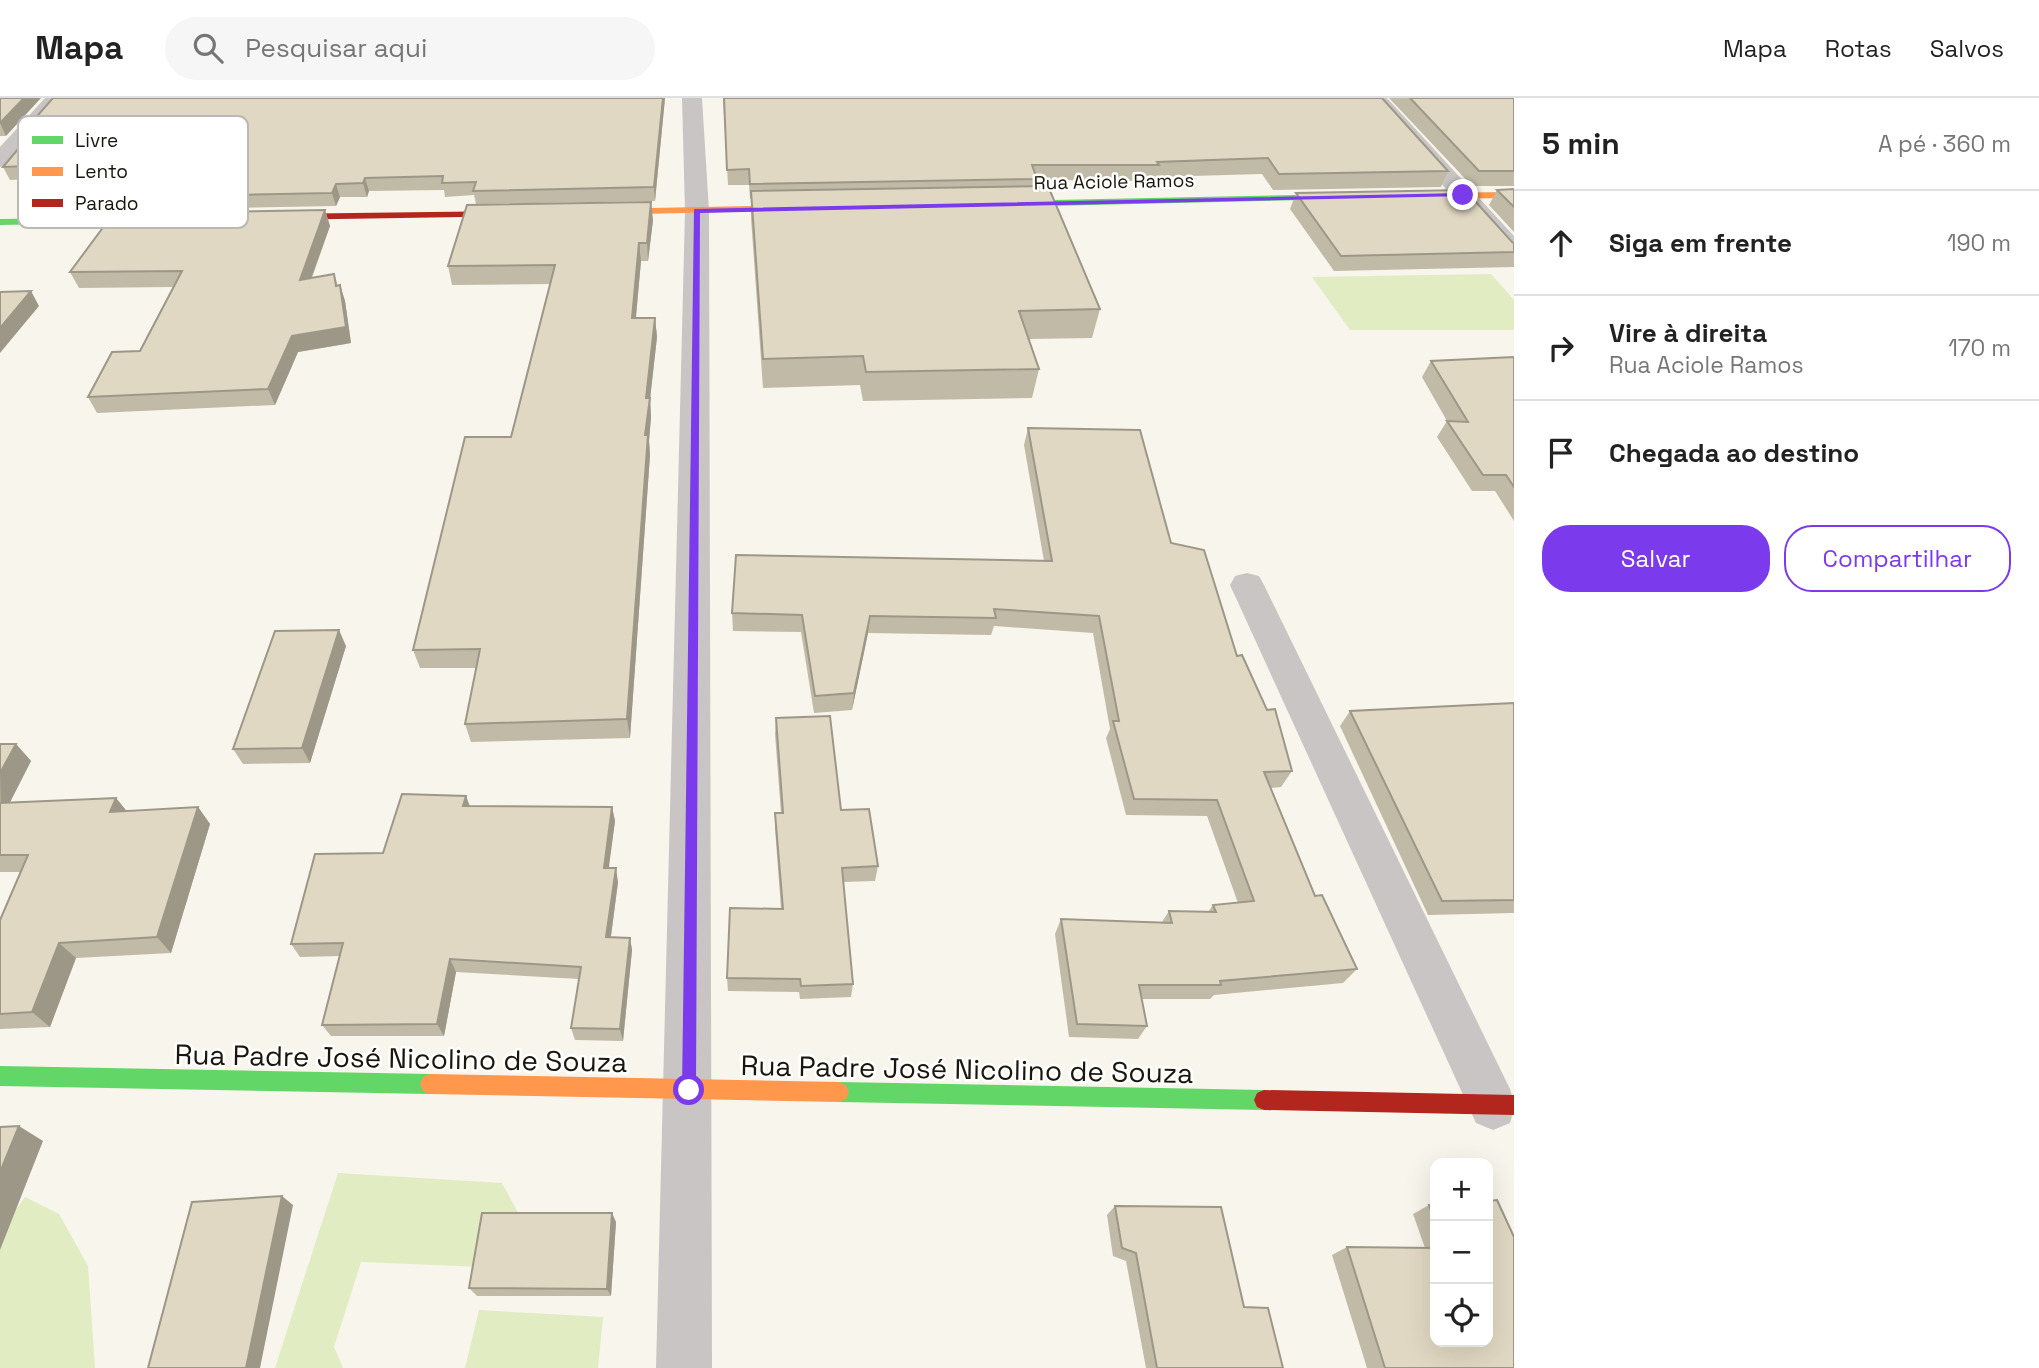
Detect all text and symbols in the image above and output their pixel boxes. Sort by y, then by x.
search box [165,17,655,80]
text: Mapa [35,27,123,69]
icon: search [189,29,227,67]
text: Pesquisar aqui [245,31,427,65]
text: Mapa [1723,33,1787,64]
text: Rotas [1825,33,1892,64]
text: Salvos [1930,33,2004,64]
legend [18,116,248,228]
text: 5 min [1542,124,1620,163]
text: Livre [75,128,118,153]
text: A pé · 360 m [1878,129,2011,159]
text: Lento [75,159,128,184]
street label: Rua Aciole Ramos [1033,168,1195,195]
route end [1447,179,1478,210]
text: Parado [75,191,139,216]
icon: ahead [1542,224,1580,262]
text: Siga em frente [1609,226,1792,260]
text: 190 m [1947,228,2011,258]
text: Vire à direita [1609,316,1767,350]
icon: right [1542,329,1580,367]
text: 170 m [1948,333,2011,363]
text: Rua Aciole Ramos [1609,350,1804,380]
icon: arrive [1542,434,1580,472]
text: Chegada ao destino [1609,436,1859,470]
button: Salvar [1542,525,1770,592]
button: Compartilhar [1784,525,2011,592]
street label: Rua Padre José Nicolino de Souza [174,1036,628,1080]
street label: Rua Padre José Nicolino de Souza [740,1047,1194,1091]
route start [673,1074,704,1105]
map controls [1430,1158,1493,1347]
button: + [1430,1158,1493,1221]
button: − [1430,1221,1493,1284]
button: locate [1430,1284,1493,1347]

